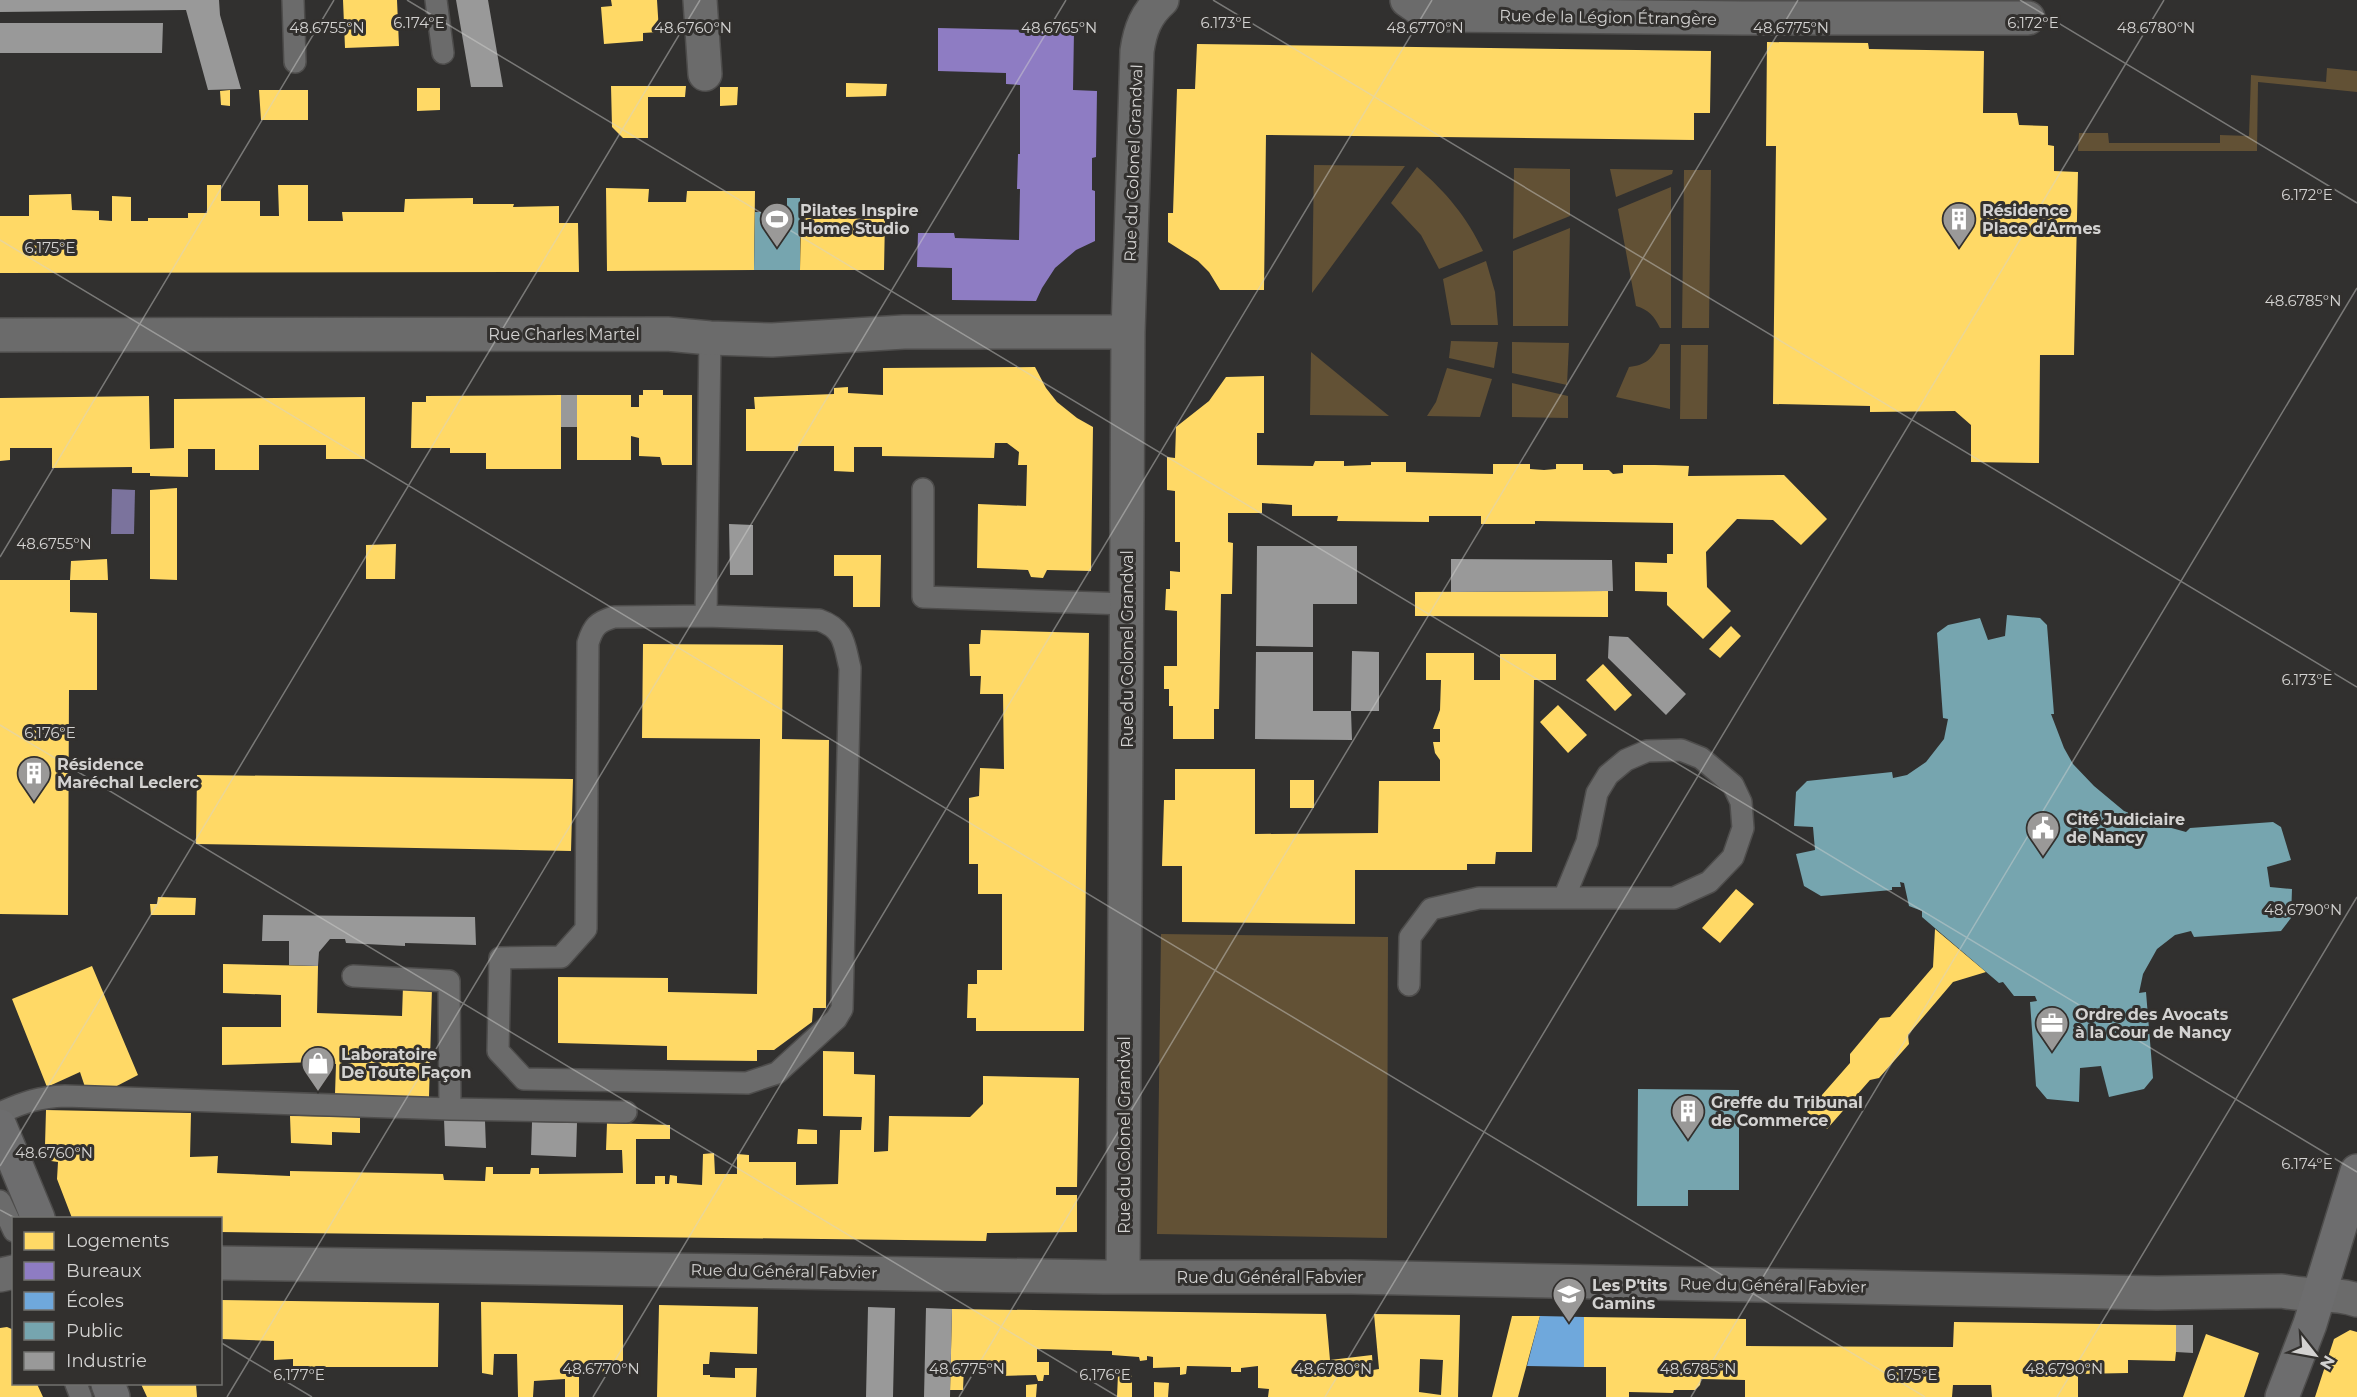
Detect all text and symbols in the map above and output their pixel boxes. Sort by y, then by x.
street label: Rue de la Légion Étrangère [1499,6,1717,29]
text: 6.174°E [393,13,445,32]
text: 6.173°E [1201,13,1251,32]
text: 6.172°E [2007,13,2059,32]
text: 48.6755°N [289,18,365,37]
text: 48.6760°N [654,18,732,37]
text: 48.6765°N [1021,18,1097,37]
text: 48.6770°N [1386,18,1464,37]
text: 48.6775°N [1753,18,1829,37]
text: 48.6780°N [2117,18,2195,37]
street label: Rue du Colonel Grandval [1121,64,1146,262]
text: 6.172°E [2281,185,2333,204]
sports icon: Pilates Inspire Home Studio [759,201,795,248]
place label: Pilates Inspire Home Studio [800,201,919,238]
building icon: Résidence Place d'Armes [1941,201,1977,248]
place label: Résidence Place d'Armes [1982,201,2102,238]
text: 6.175°E [25,238,75,257]
text: 48.6785°N [2265,291,2341,310]
street label: Rue Charles Martel [488,325,640,344]
text: 48.6755°N [16,534,92,553]
street label: Rue du Colonel Grandval [1118,550,1137,748]
text: 6.173°E [2282,670,2332,689]
text: 6.176°E [24,723,76,742]
building icon: Résidence Maréchal Leclerc [16,755,52,802]
place label: Résidence Maréchal Leclerc [57,755,199,792]
public building icon: Cité Judiciaire de Nancy [2025,810,2061,857]
place label: Cité Judiciaire de Nancy [2066,810,2185,847]
text: 48.6790°N [2264,900,2342,919]
office icon: Ordre des Avocats à la Cour de Nancy [2034,1005,2070,1052]
place label: Ordre des Avocats à la Cour de Nancy [2075,1005,2232,1042]
street label: Rue du Colonel Grandval [1115,1036,1134,1234]
shop icon: Laboratoire De Toute Façon [300,1045,336,1092]
place label: Laboratoire De Toute Façon [341,1045,471,1083]
building icon: Greffe du Tribunal de Commerce [1670,1093,1706,1140]
place label: Greffe du Tribunal de Commerce [1711,1093,1863,1130]
text: 48.6760°N [15,1143,93,1162]
text: 6.174°E [2281,1154,2333,1173]
legend [12,1217,222,1385]
text: Logements [66,1230,169,1252]
text: Bureaux [66,1260,142,1282]
street label: Rue du Général Fabvier [690,1260,878,1283]
street label: Rue du Général Fabvier [1176,1268,1364,1287]
street label: Rue du Général Fabvier [1679,1274,1867,1297]
school or university icon: Les P'tits Gamins [1551,1276,1587,1323]
place label: Les P'tits Gamins [1592,1276,1668,1313]
text: Écoles [66,1290,124,1312]
text: Public [66,1320,123,1342]
north arrow [2285,1325,2345,1385]
text: Industrie [66,1350,147,1372]
text: N [2316,1352,2339,1373]
text: 48.6770°N [562,1359,640,1378]
text: 48.6775°N [929,1359,1005,1378]
text: 48.6780°N [1294,1359,1372,1378]
text: 48.6785°N [1660,1359,1736,1378]
text: 48.6790°N [2025,1359,2103,1378]
text: 6.177°E [273,1365,325,1384]
text: 6.176°E [1079,1365,1131,1384]
text: 6.175°E [1887,1365,1937,1384]

